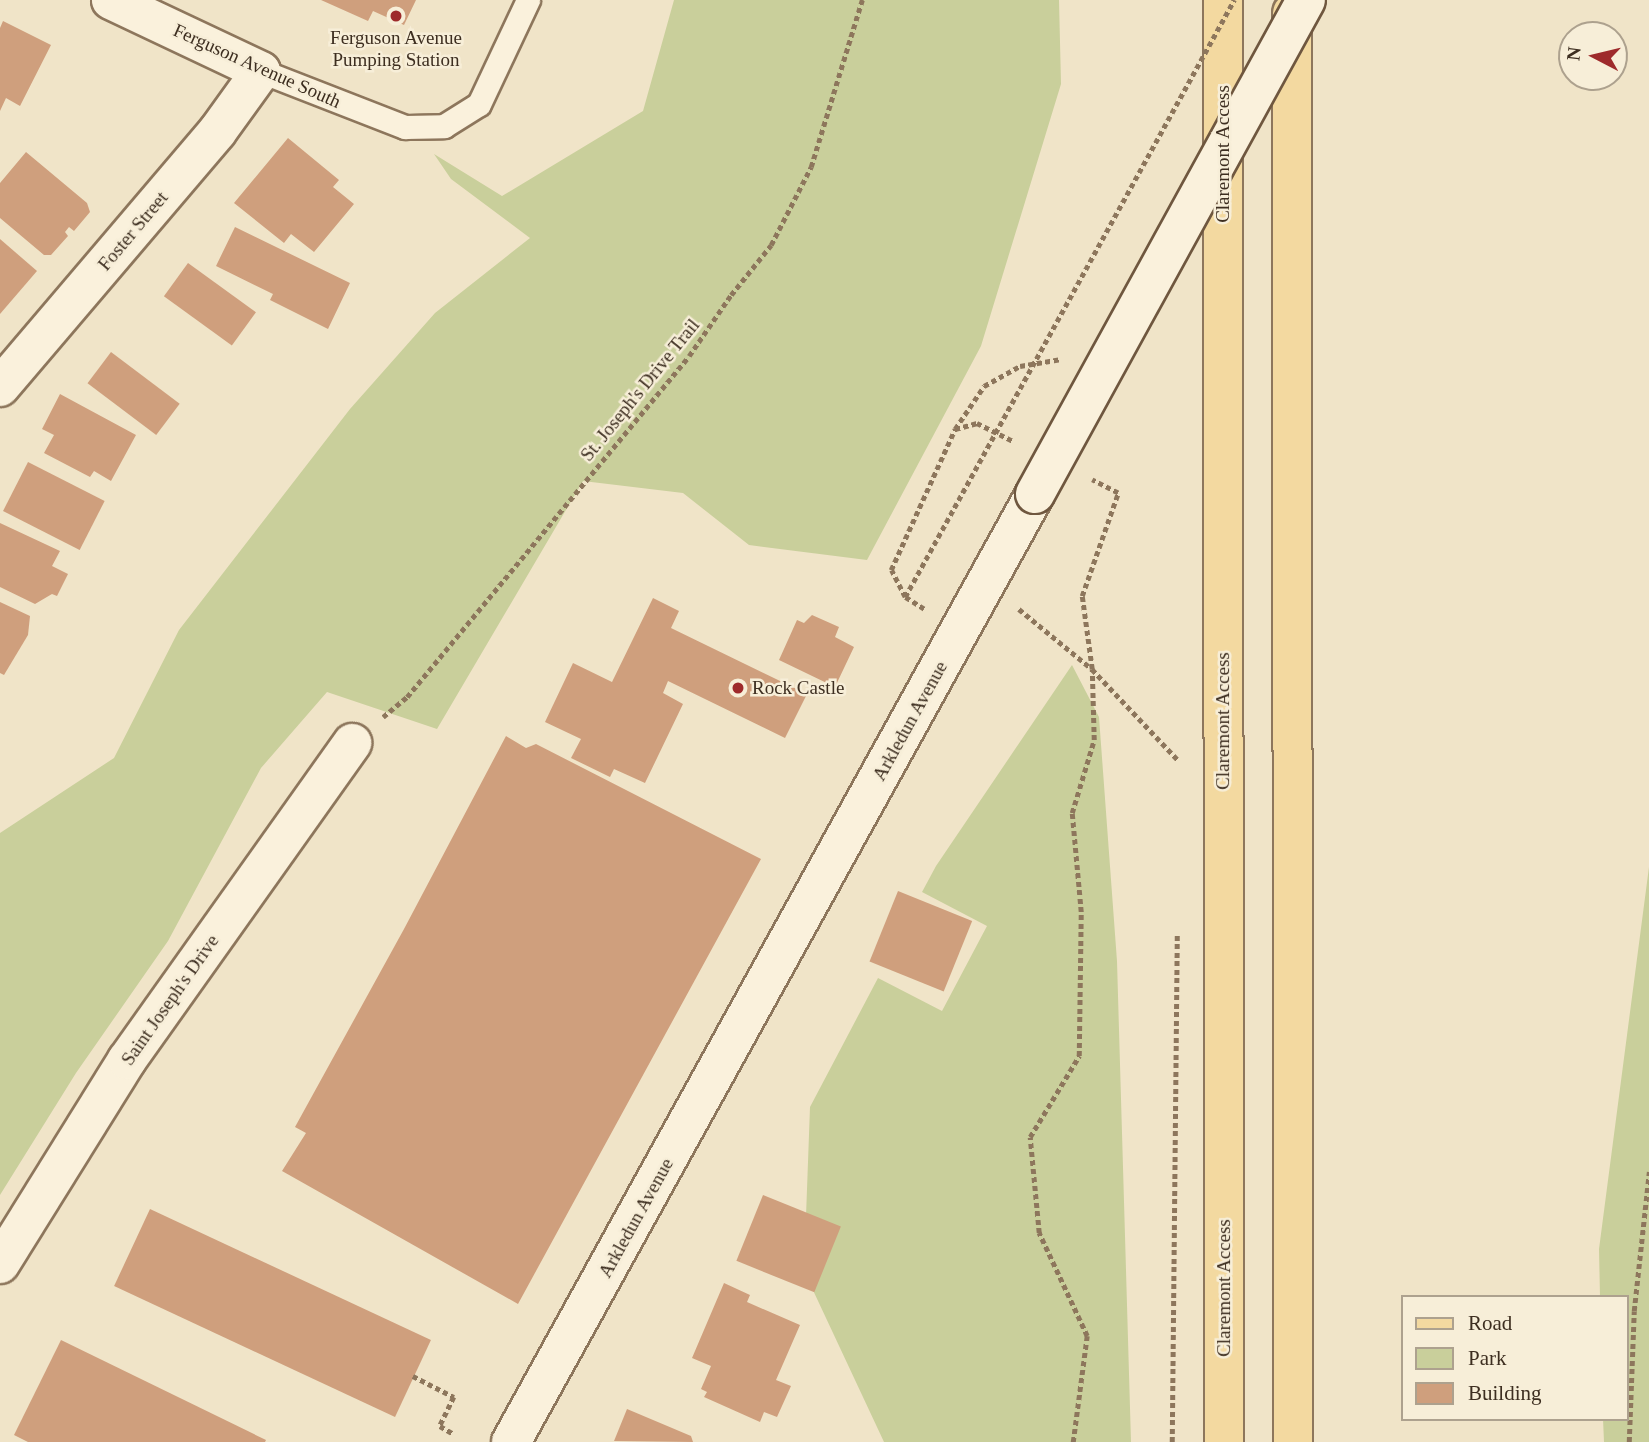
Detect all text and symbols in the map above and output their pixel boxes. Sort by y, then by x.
marker: Ferguson Avenue Pumping Station [388,8,404,24]
street label: Ferguson Avenue South [169,19,345,113]
north arrow [1558,21,1628,91]
place label: Ferguson Avenue Pumping Station [330,27,462,71]
text: N [1562,46,1585,62]
street label: Claremont Access [1212,85,1234,223]
street label: Foster Street [93,187,173,275]
street label: St. Joseph's Drive Trail [575,314,705,466]
street label: Claremont Access [1212,652,1234,790]
street label: Arkledun Avenue [868,657,952,785]
place label: Rock Castle [752,677,844,699]
marker: Rock Castle [730,680,746,696]
street label: Saint Joseph's Drive [116,930,224,1070]
street label: Arkledun Avenue [594,1154,678,1282]
street label: Claremont Access [1213,1219,1235,1357]
legend [1400,1295,1628,1421]
text: Road [1468,1311,1512,1335]
text: Park [1468,1346,1507,1370]
text: Building [1468,1381,1542,1405]

